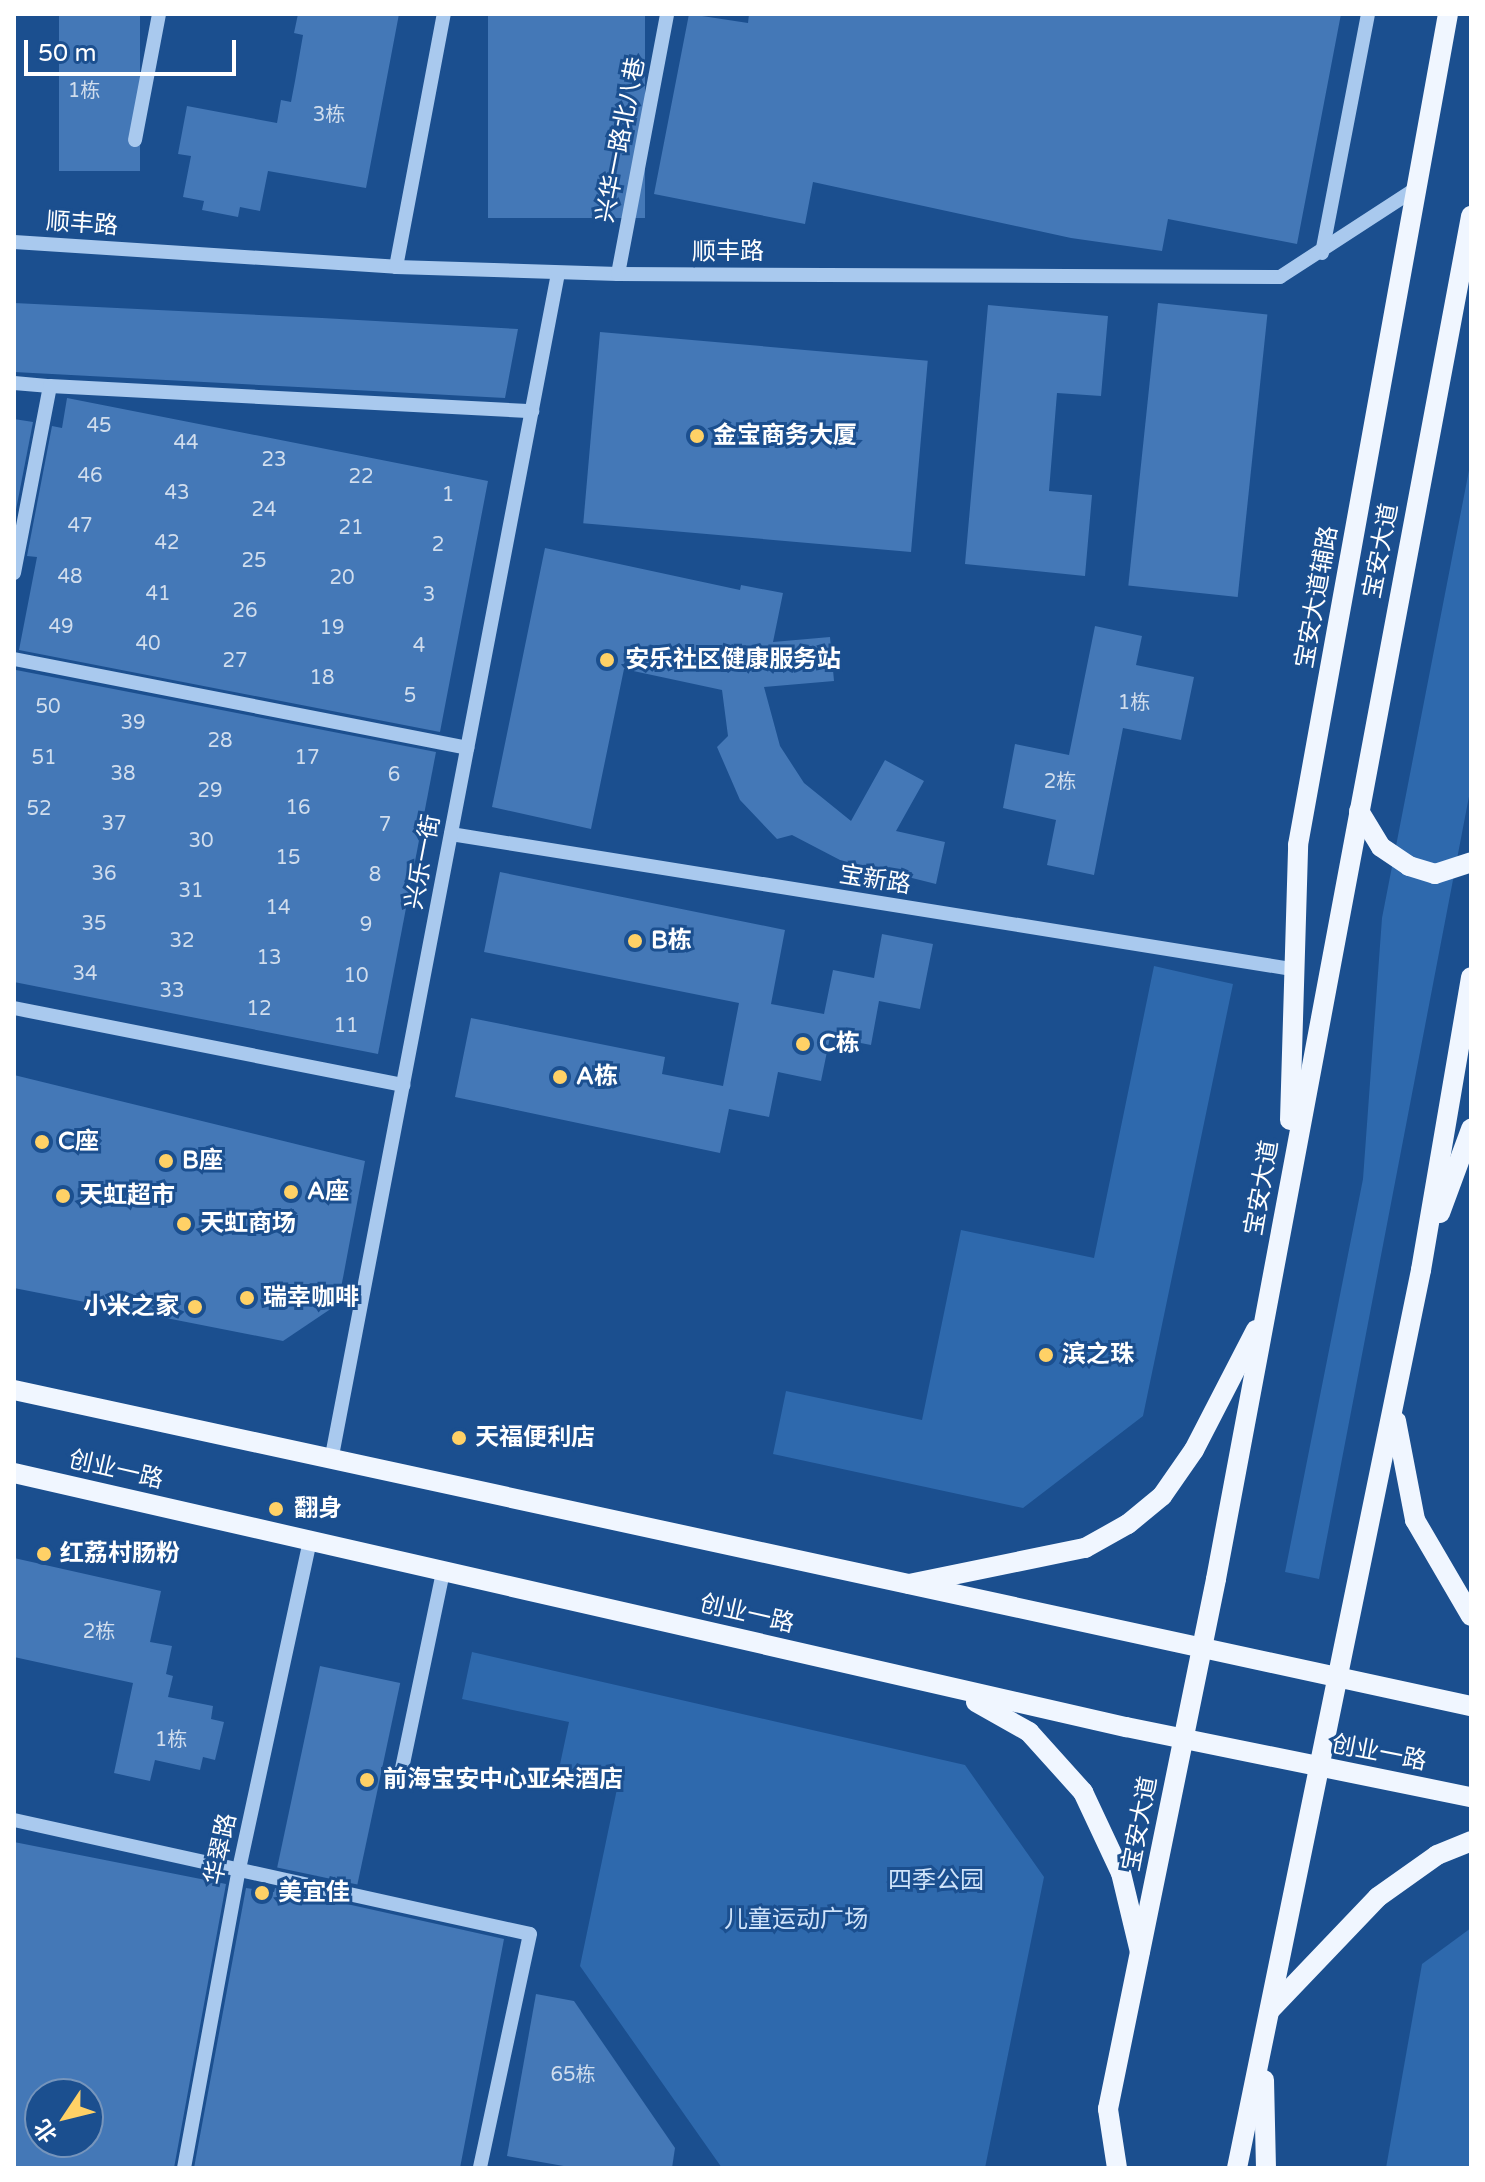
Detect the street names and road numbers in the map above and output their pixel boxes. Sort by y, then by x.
street label: 兴华一路北八巷 [591,55,651,225]
street label: 顺丰路 [45,207,119,241]
street label: 顺丰路 [692,238,764,266]
street label: 宝安大道 [1358,501,1404,601]
street label: 宝安大道辅路 [1290,524,1344,670]
street label: 兴乐一街 [400,812,446,912]
street label: 宝新路 [837,860,913,900]
street label: 宝安大道 [1239,1138,1285,1238]
street label: 创业一路 [66,1445,166,1495]
street label: 创业一路 [697,1589,797,1639]
street label: 创业一路 [1329,1730,1429,1776]
street label: 宝安大道 [1117,1774,1163,1874]
street label: 华翠路 [199,1811,243,1887]

